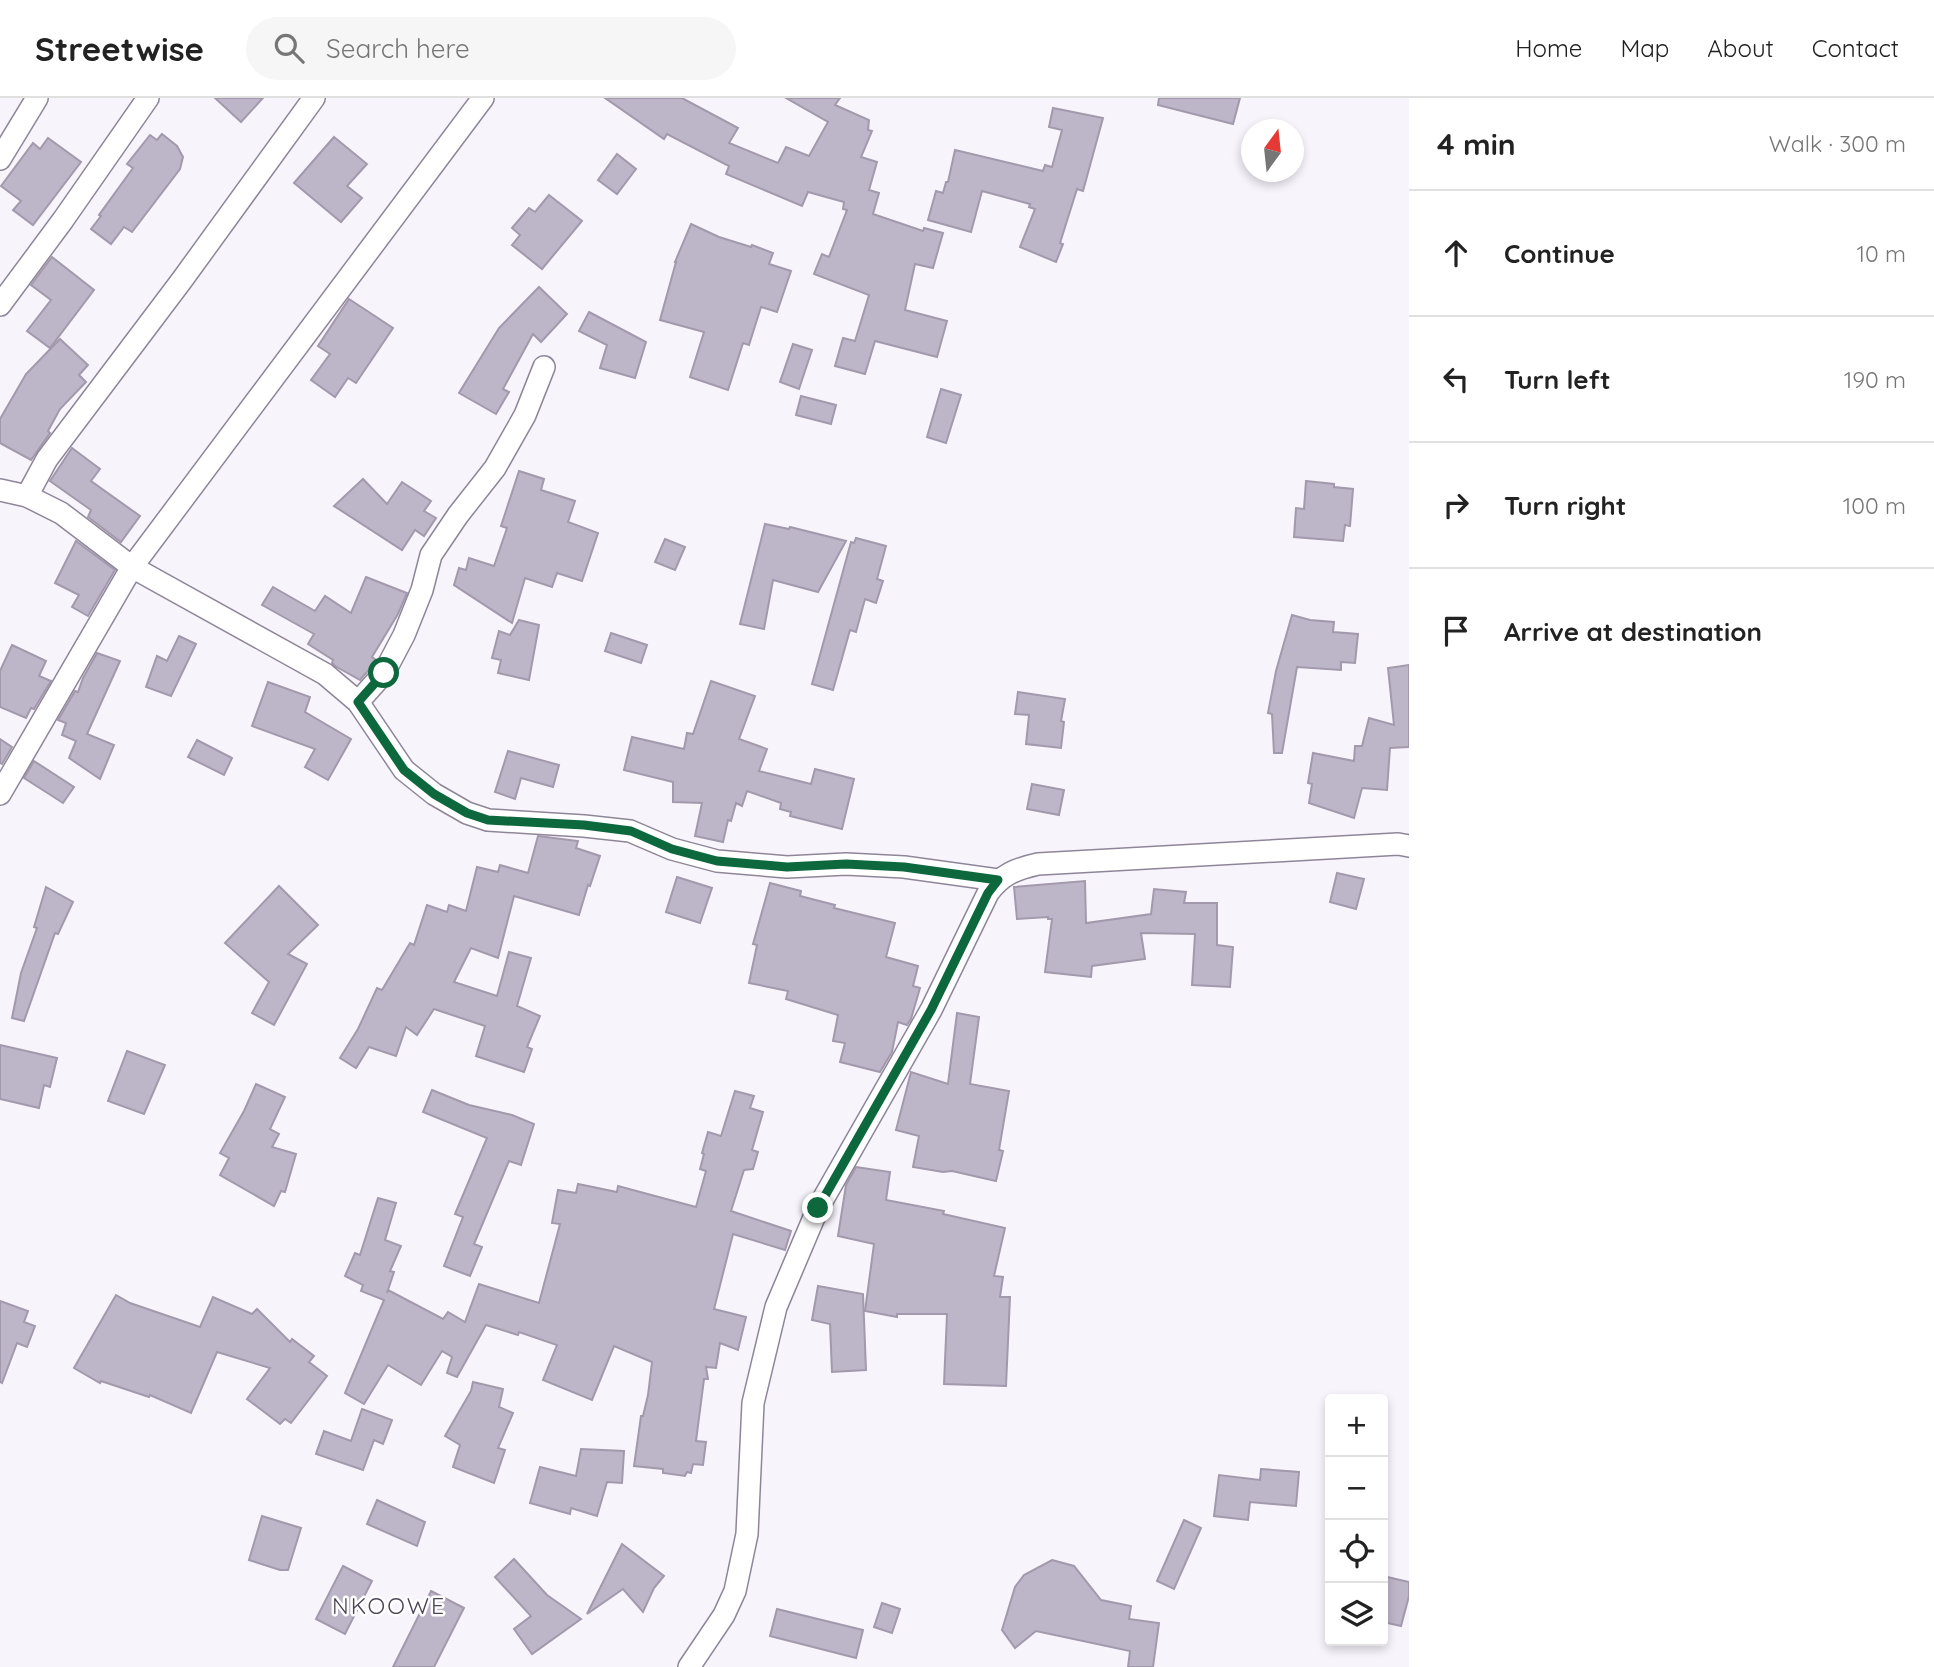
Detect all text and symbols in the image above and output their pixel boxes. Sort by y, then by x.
search box [246,17,736,80]
text: Streetwise [35,28,204,69]
icon: search [270,29,308,67]
text: Search here [326,32,470,65]
text: Home [1515,33,1582,63]
text: Map [1620,33,1669,63]
text: About [1707,33,1774,63]
text: Contact [1812,33,1899,63]
north arrow [1241,119,1304,182]
text: 4 min [1437,125,1516,163]
text: Walk · 300 m [1769,129,1906,158]
icon: ahead [1437,234,1475,272]
text: Continue [1504,237,1615,270]
text: 10 m [1857,239,1906,268]
icon: left [1437,360,1475,398]
text: Turn left [1504,363,1611,396]
text: 190 m [1844,365,1906,394]
icon: right [1437,486,1475,524]
text: Turn right [1504,489,1626,522]
text: 100 m [1843,491,1906,520]
icon: arrive [1437,612,1475,650]
text: Arrive at destination [1504,615,1762,648]
route start [368,657,399,688]
route end [802,1192,833,1223]
map controls [1325,1394,1388,1646]
button: + [1325,1394,1388,1457]
button: − [1325,1457,1388,1520]
button: locate [1325,1520,1388,1583]
button: layers [1325,1583,1388,1646]
district label: NKOOWE [332,1591,446,1620]

